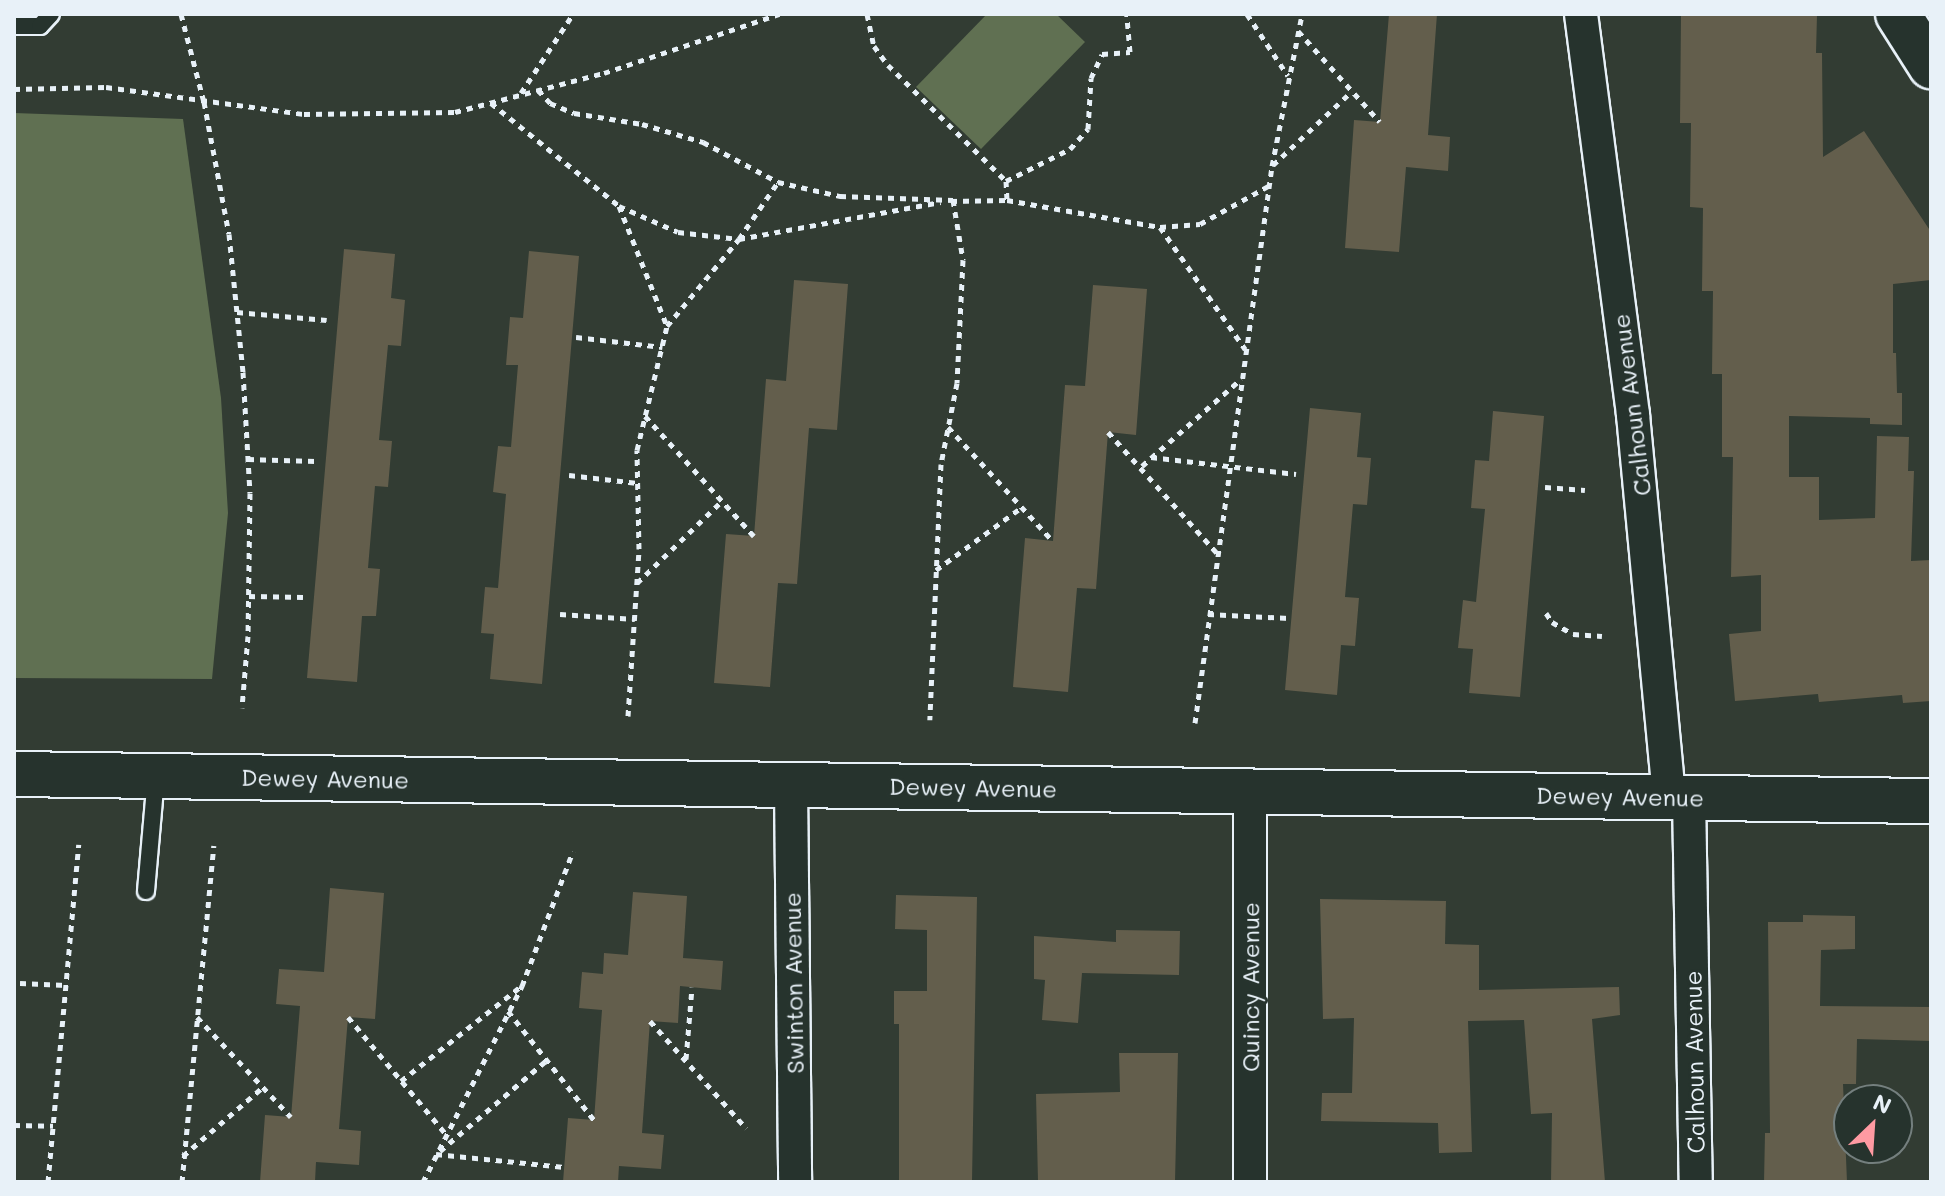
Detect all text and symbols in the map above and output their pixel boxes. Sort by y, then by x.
street label: Calhoun Avenue [1606,312,1656,498]
street label: Dewey Avenue [241,762,409,794]
street label: Dewey Avenue [889,771,1057,803]
street label: Dewey Avenue [1536,780,1704,812]
street label: Swinton Avenue [777,892,809,1074]
street label: Quincy Avenue [1236,902,1264,1072]
street label: Calhoun Avenue [1678,970,1710,1154]
north arrow [1833,1084,1913,1164]
text: N [1869,1087,1896,1120]

